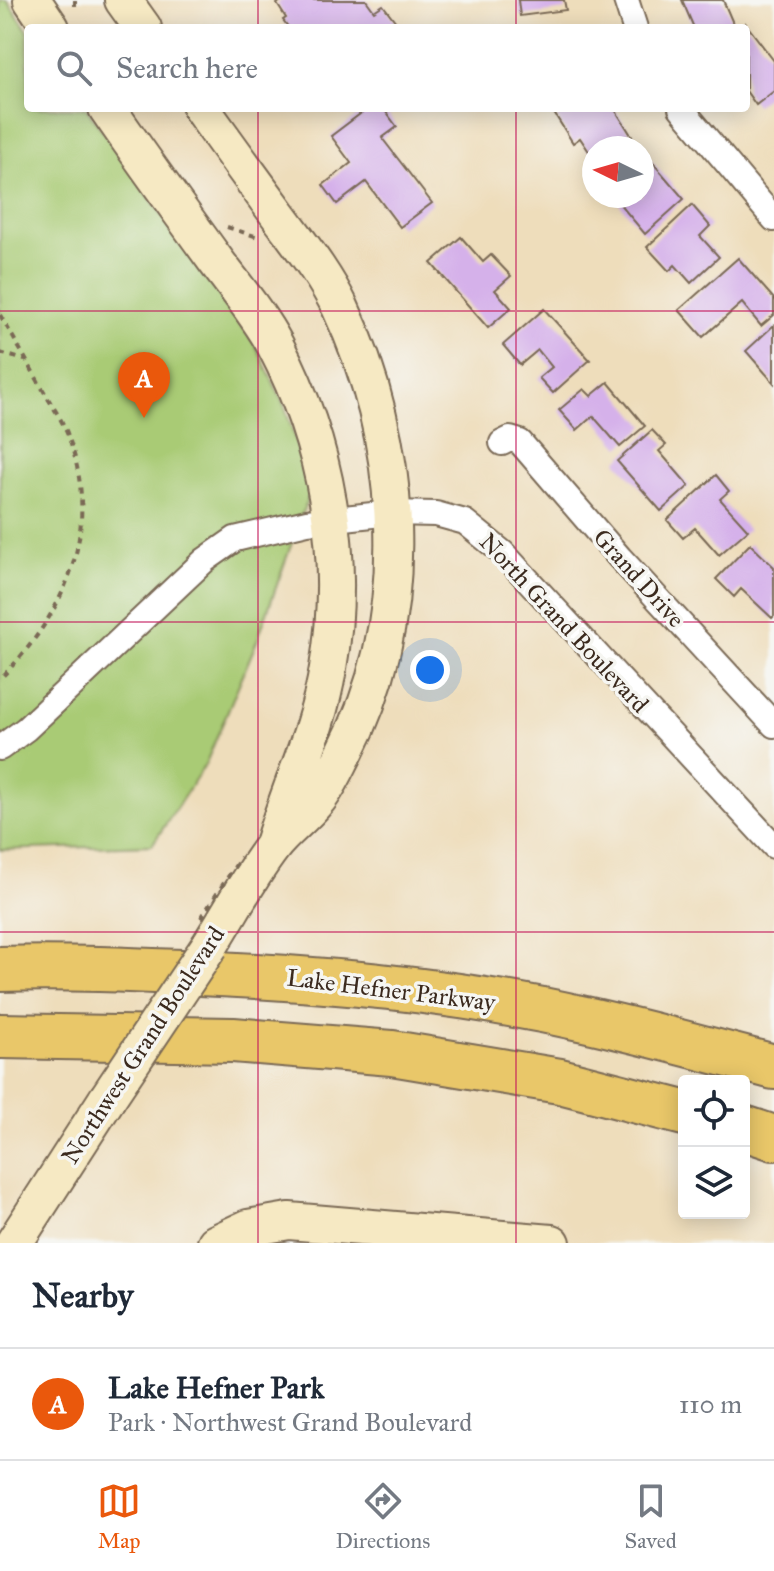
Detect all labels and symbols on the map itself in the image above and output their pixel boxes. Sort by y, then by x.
north arrow [582,136,654,208]
pin: A [118,352,170,418]
street label: Grand Drive [587,522,691,634]
street label: North Grand Boulevard [473,527,655,719]
your location [410,650,450,690]
street label: Northwest Grand Boulevard [55,921,231,1169]
street label: Lake Hefner Parkway [285,962,498,1018]

